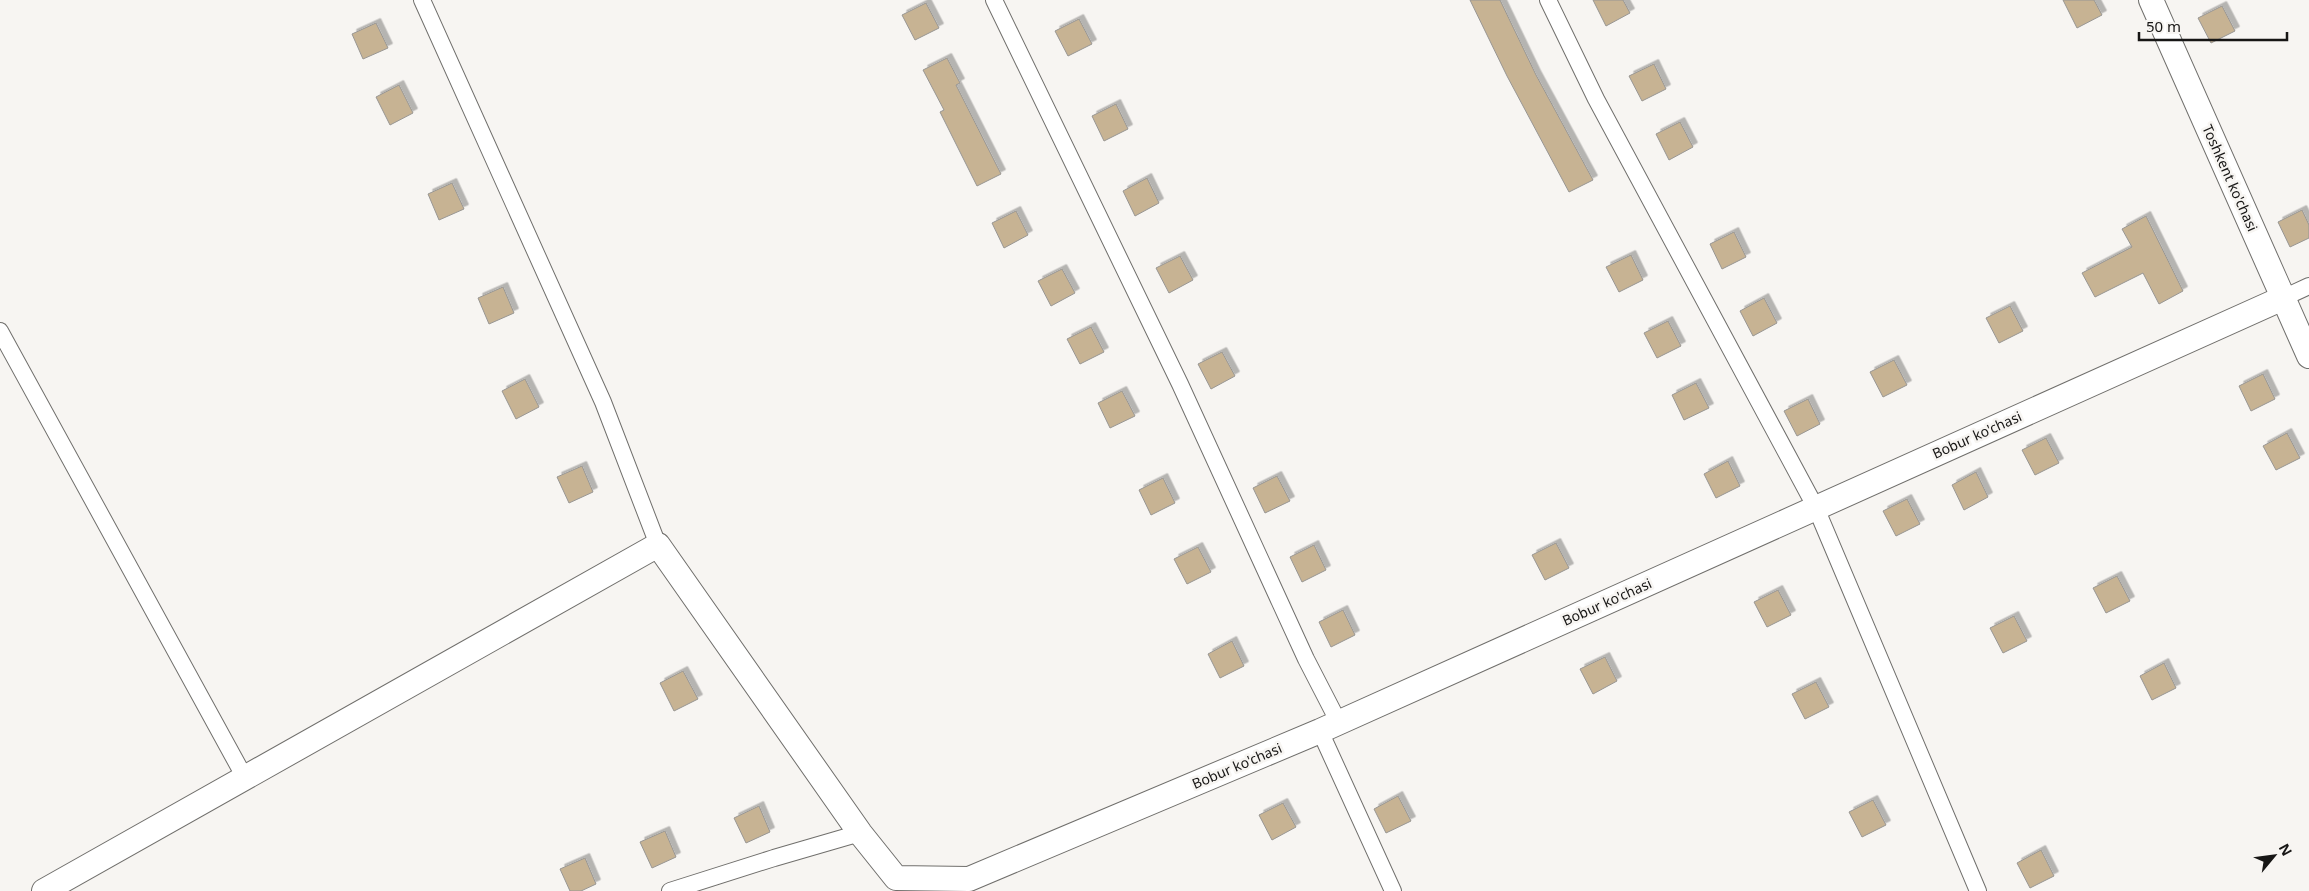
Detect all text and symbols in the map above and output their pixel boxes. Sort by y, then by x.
scale bar [2139,10,2286,42]
text: 50 m [2146,16,2181,36]
street label: Toshkent ko'chasi [2198,121,2263,234]
street label: Bobur ko'chasi [1929,406,2024,463]
street label: Bobur ko'chasi [1559,573,1654,630]
street label: Bobur ko'chasi [1189,738,1285,793]
north arrow [2249,831,2299,881]
text: N [2275,840,2297,859]

